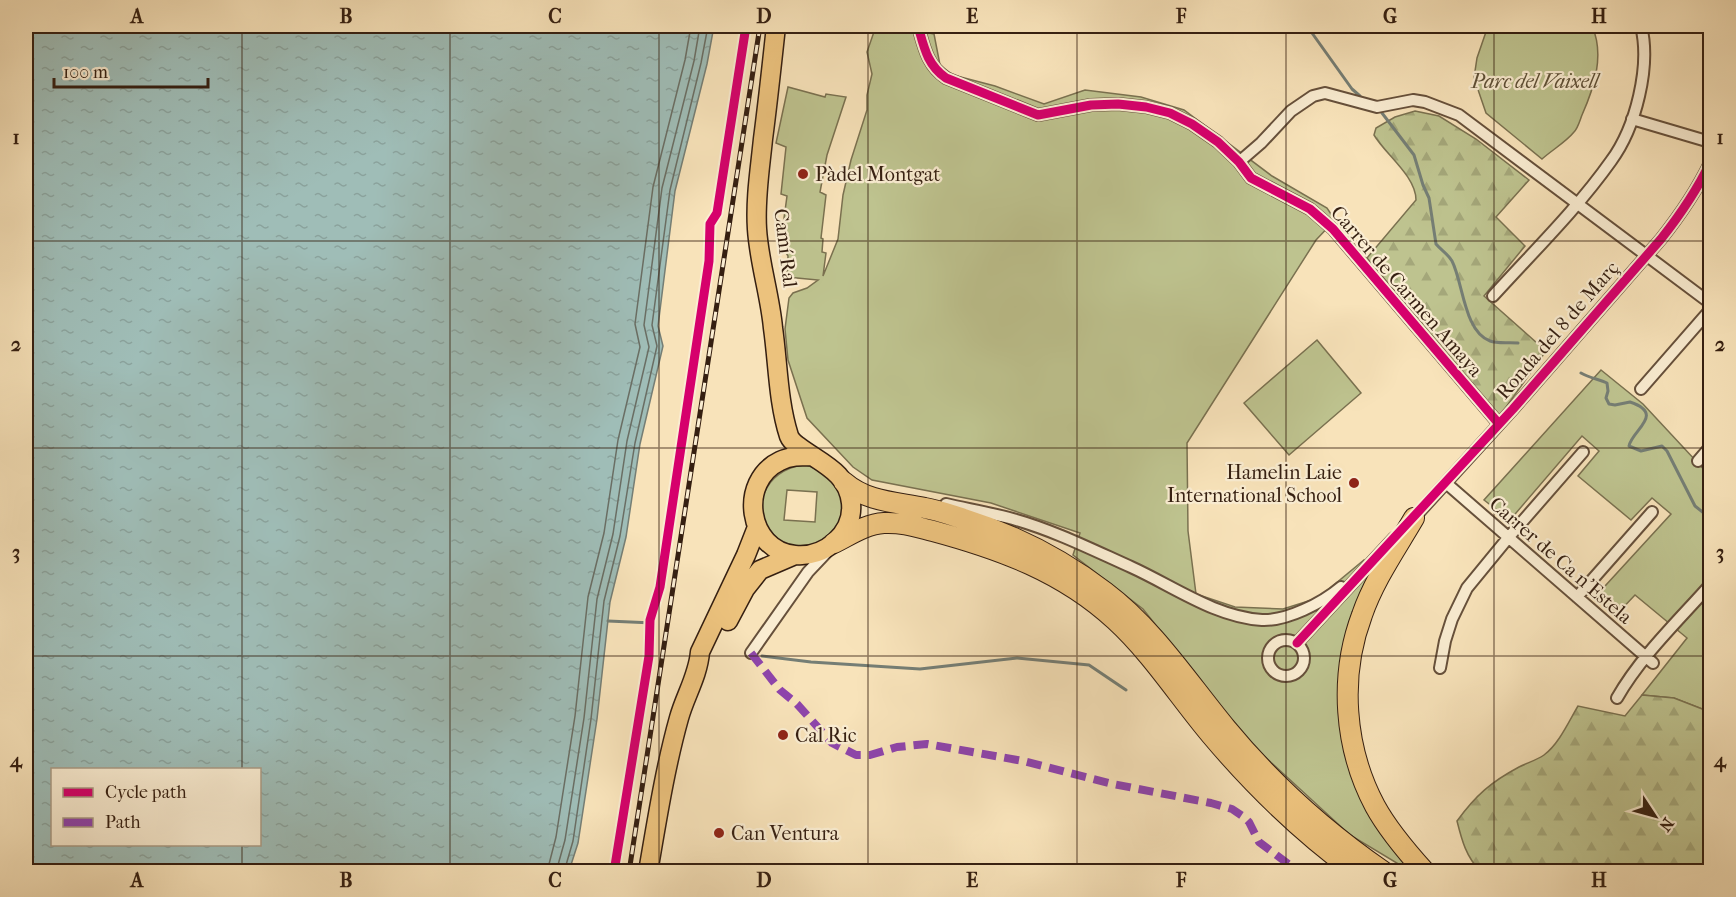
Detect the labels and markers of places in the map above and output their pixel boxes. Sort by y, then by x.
place label: Pàdel Montgat [815,163,940,186]
marker: Pàdel Montgat [796,167,810,181]
place label: Hamelin Laie International School [1167,461,1342,507]
marker: Hamelin Laie International School [1347,476,1361,490]
place label: Cal Ric [795,724,857,747]
marker: Cal Ric [776,728,790,742]
place label: Can Ventura [731,822,840,845]
marker: Can Ventura [712,826,726,840]

